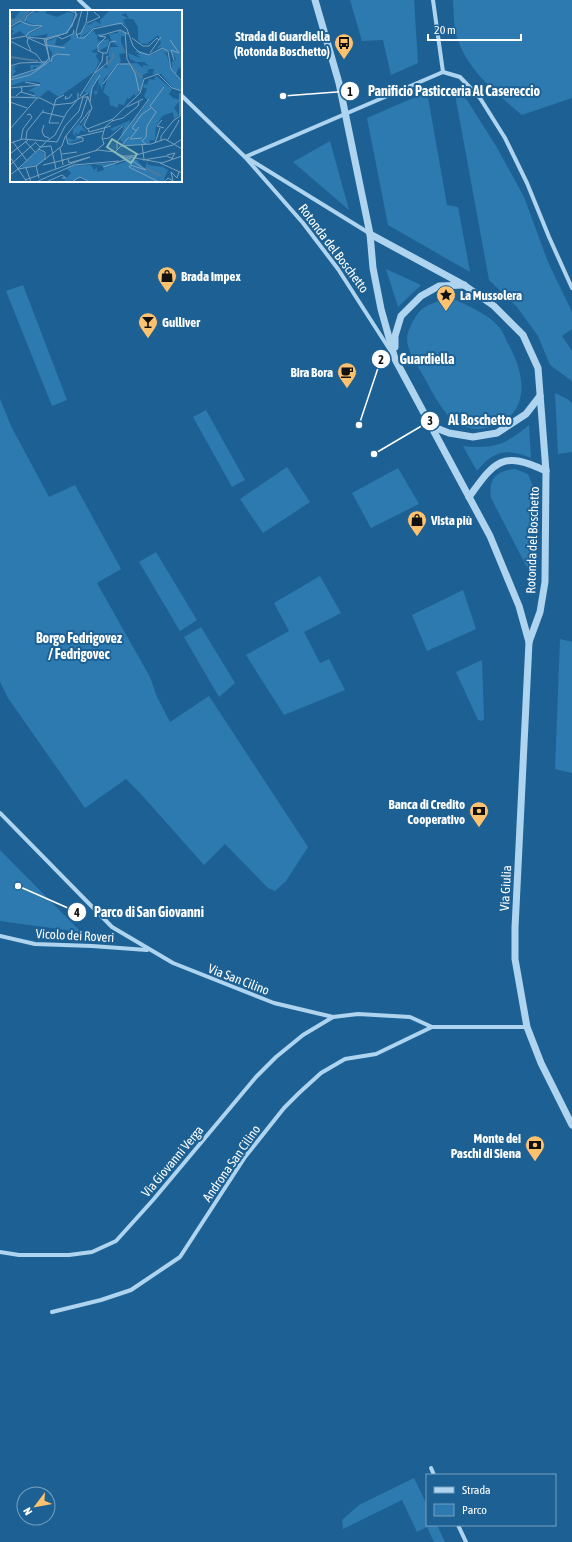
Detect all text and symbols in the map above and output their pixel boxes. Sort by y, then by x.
inset map [10,10,182,182]
scale bar [428,16,521,42]
text: 20 m [434,23,456,37]
place label: Strada di Guardiella (Rotonda Boschetto) [234,29,330,59]
bus stop icon: Strada di Guardiella (Rotonda Boschetto) [333,32,355,60]
callout: Panificio Pasticceria Al Casereccio [340,78,548,104]
text: Panificio Pasticceria Al Casereccio [368,83,540,99]
text: 1 [347,85,353,99]
street label: Rotonda del Boschetto [295,201,372,296]
shop icon: Brada Impex [156,265,178,293]
place label: Brada Impex [181,269,241,284]
place icon: La Mussolera [435,284,457,312]
place label: La Mussolera [460,288,522,303]
bar icon: Gulliver [137,311,159,339]
place label: Gulliver [162,315,201,330]
callout: Guardiella [371,346,462,372]
text: Guardiella [400,351,455,367]
text: 2 [378,353,384,367]
cafe icon: Bira Bora [336,361,358,389]
place label: Bira Bora [291,365,333,380]
callout: Al Boschetto [420,408,520,434]
text: Al Boschetto [447,412,512,428]
text: 3 [427,414,433,428]
street label: Rotonda del Boschetto [523,486,542,594]
shop icon: Vista più [406,509,428,537]
place label: Vista più [430,513,472,528]
district label: Borgo Fedrigovez / Fedrigovec [36,630,122,662]
place label: Banca di Credito Cooperativo [389,797,465,827]
bank icon: Banca di Credito Cooperativo [468,800,490,828]
street label: Via Giulia [497,865,514,911]
callout: Parco di San Giovanni [67,899,212,925]
text: Parco di San Giovanni [94,904,204,920]
text: 4 [73,906,80,920]
street label: Vicolo dei Roveri [35,926,115,945]
street label: Via San Cilino [206,961,272,998]
street label: Androna San Cilino [199,1122,263,1205]
street label: Via Giovanni Verga [138,1123,207,1200]
place label: Monte dei Paschi di Siena [451,1131,521,1161]
bank icon: Monte dei Paschi di Siena [524,1134,546,1162]
legend [426,1474,556,1526]
text: Strada [462,1483,491,1497]
north arrow [16,1486,56,1526]
text: Parco [462,1503,487,1517]
text: N [21,1505,34,1517]

